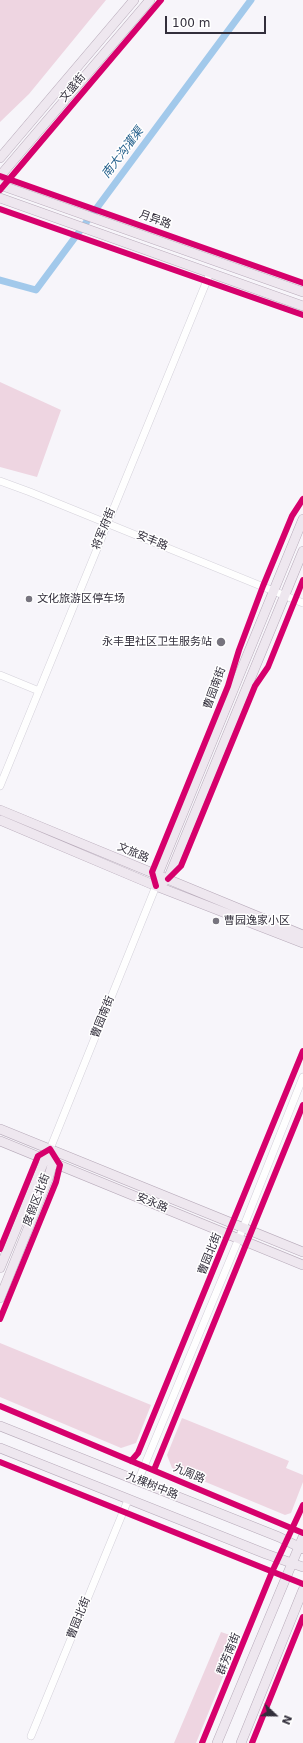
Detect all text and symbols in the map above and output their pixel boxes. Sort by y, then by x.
scale bar [167,8,268,34]
text: 100 m [172,16,210,30]
street label: 文盛街 [57,71,89,105]
water label: 南大沟灌渠 [99,125,147,181]
street label: 月异路 [137,208,173,232]
street label: 将军府街 [90,506,118,552]
street label: 安丰路 [134,529,170,553]
place label: 文化旅游区停车场 [37,592,125,606]
marker: 文化旅游区停车场 [24,594,34,604]
place label: 永丰里社区卫生服务站 [102,635,212,649]
marker: 永丰里社区卫生服务站 [215,636,227,648]
street label: 曹园南街 [201,665,229,711]
street label: 文旅路 [115,840,151,866]
place label: 曹园逸家小区 [224,914,290,928]
marker: 曹园逸家小区 [211,916,221,926]
street label: 曹园南街 [89,994,117,1040]
street label: 度假区北街 [21,1172,53,1228]
street label: 安永路 [134,1191,170,1215]
street label: 曹园北街 [196,1231,224,1277]
street label: 九周路 [171,1461,207,1487]
street label: 九棵树中路 [124,1470,180,1502]
street label: 曹园北街 [65,1595,93,1641]
street label: 群芳南街 [215,1631,243,1677]
north arrow [255,1695,295,1735]
text: N [279,1713,294,1726]

